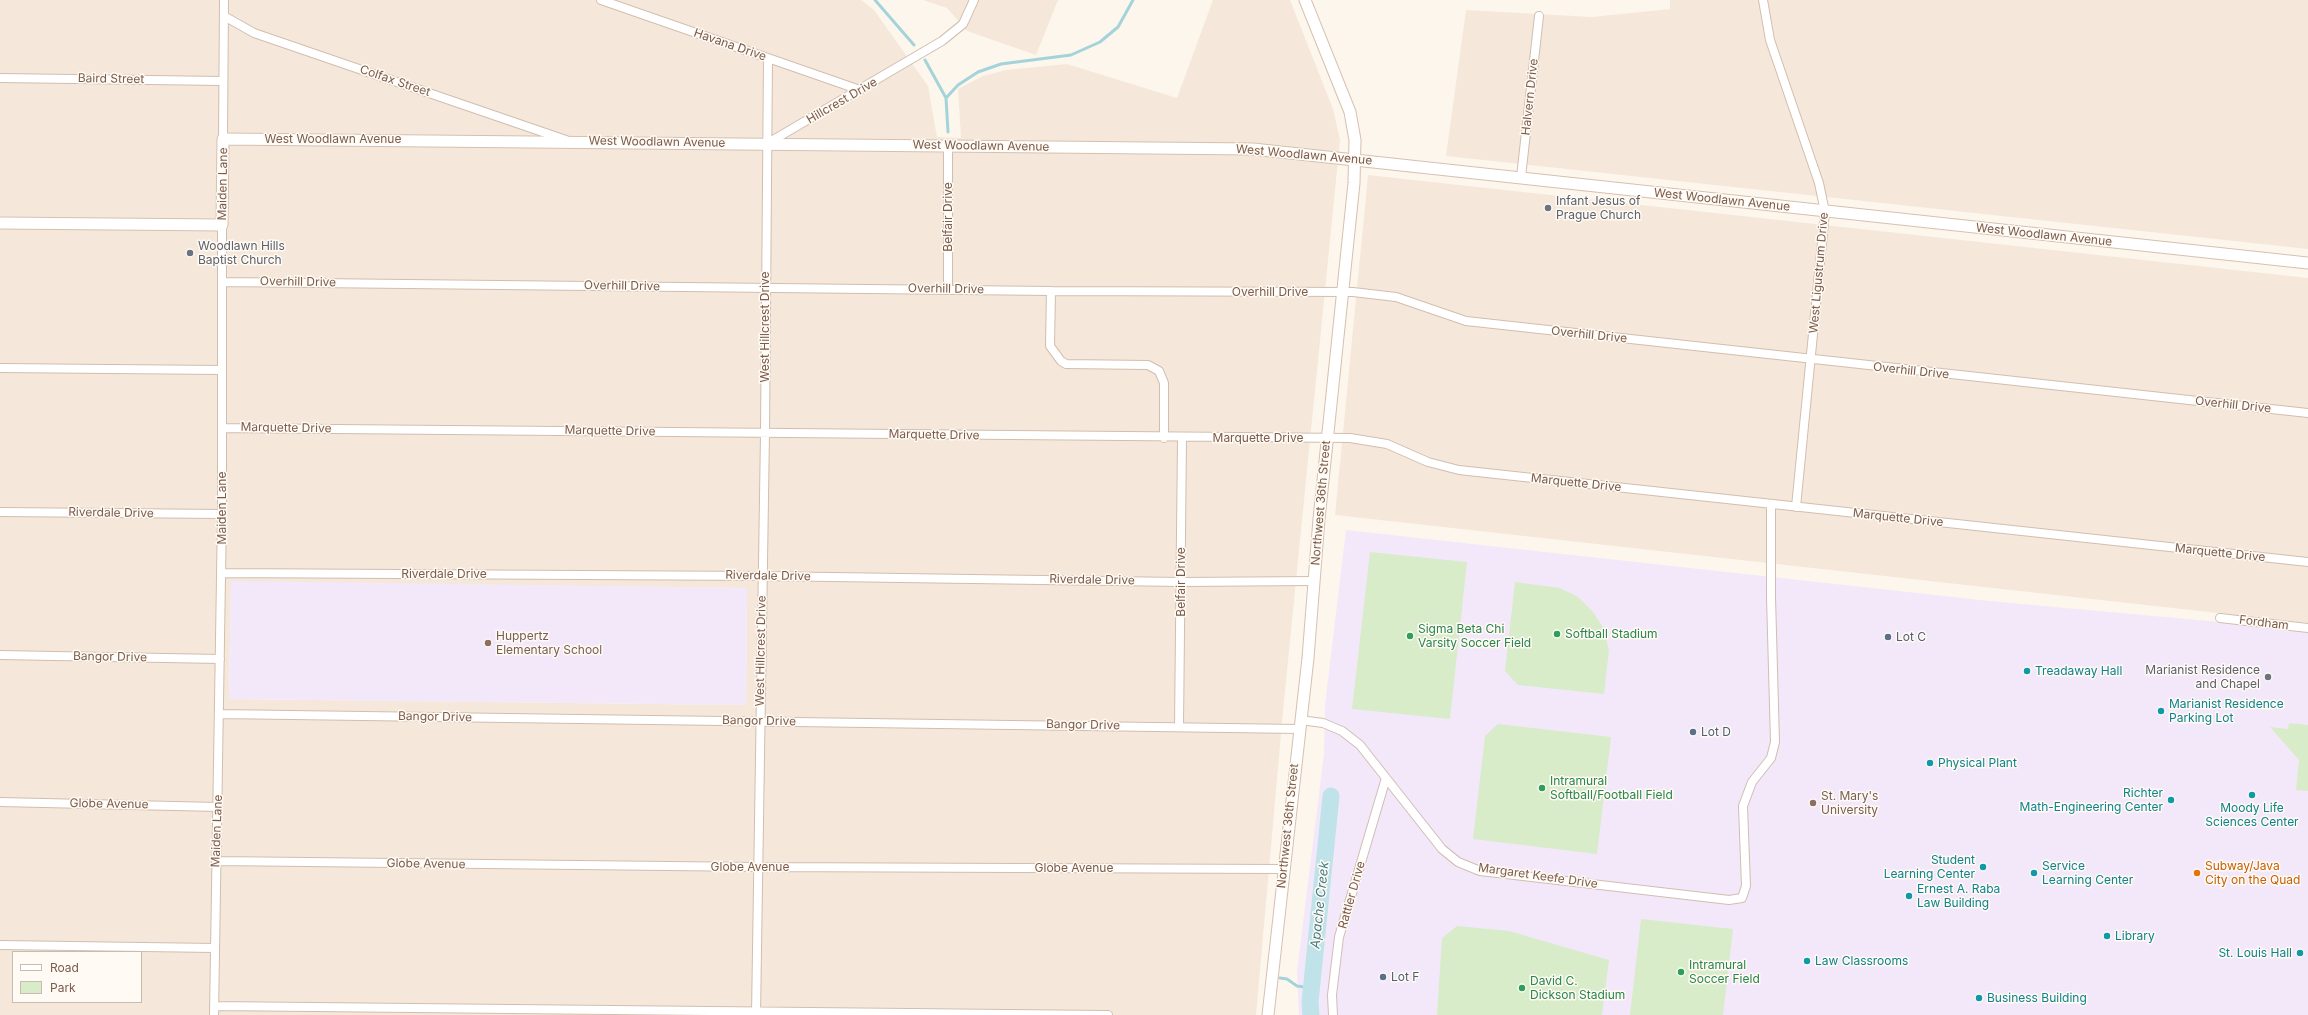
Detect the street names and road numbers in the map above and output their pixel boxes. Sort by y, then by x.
street label: Havana Drive [692,26,768,64]
street label: Halvern Drive [1519,58,1541,136]
street label: Colfax Street [358,62,432,100]
street label: Baird Street [78,71,144,87]
street label: Hillcrest Drive [804,75,880,127]
street label: West Woodlawn Avenue [265,132,401,146]
street label: West Woodlawn Avenue [588,134,726,150]
street label: West Woodlawn Avenue [912,138,1050,154]
street label: West Woodlawn Avenue [1235,142,1373,168]
street label: Maiden Lane [215,147,231,221]
street label: Belfair Drive [941,182,955,252]
street label: West Woodlawn Avenue [1653,186,1791,214]
street label: West Ligustrum Drive [1807,212,1831,334]
street label: West Woodlawn Avenue [1975,221,2113,249]
street label: West Hillcrest Drive [758,271,772,383]
street label: Overhill Drive [260,274,336,290]
street label: Overhill Drive [584,278,660,294]
street label: Overhill Drive [908,281,984,297]
street label: Overhill Drive [1232,285,1308,299]
street label: Overhill Drive [1550,324,1628,346]
street label: Overhill Drive [1872,360,1950,382]
street label: Overhill Drive [2194,394,2272,416]
street label: Marquette Drive [240,420,332,436]
street label: Marquette Drive [564,423,656,439]
street label: Marquette Drive [888,427,980,443]
street label: Marquette Drive [1213,431,1303,445]
street label: Northwest 36th Street [1308,440,1334,566]
street label: Marquette Drive [1530,471,1622,495]
street label: Maiden Lane [215,472,229,544]
street label: Riverdale Drive [68,505,154,521]
street label: Marquette Drive [1852,506,1944,530]
street label: Marquette Drive [2174,541,2266,565]
street label: Belfair Drive [1174,547,1188,617]
street label: Riverdale Drive [401,567,487,581]
street label: Riverdale Drive [725,568,811,584]
street label: Riverdale Drive [1049,572,1135,588]
street label: West Hillcrest Drive [753,595,769,707]
street label: Fordham [2238,613,2290,633]
street label: Bangor Drive [73,649,147,665]
street label: Bangor Drive [398,709,472,725]
street label: Bangor Drive [722,713,796,729]
street label: Bangor Drive [1046,717,1120,733]
street label: Northwest 36th Street [1274,763,1302,889]
street label: Maiden Lane [209,794,225,868]
street label: Globe Avenue [69,796,149,812]
street label: Globe Avenue [386,856,466,872]
street label: Globe Avenue [711,860,789,874]
street label: Rattler Drive [1335,860,1369,930]
street label: Margaret Keefe Drive [1477,860,1599,892]
street label: Globe Avenue [1035,861,1113,875]

